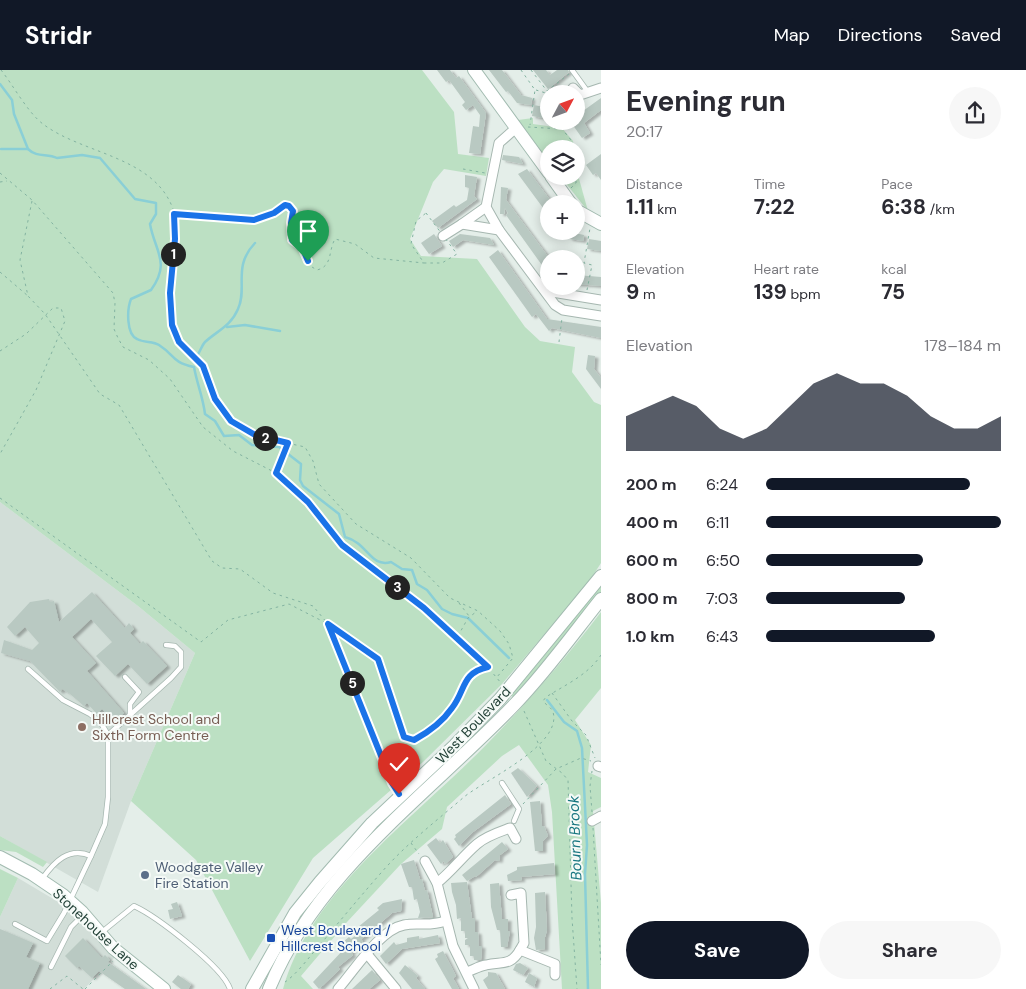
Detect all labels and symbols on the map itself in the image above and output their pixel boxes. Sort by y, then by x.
north arrow [540,85,585,130]
pin [287,210,329,261]
pin: 1 [160,242,186,266]
pin: 2 [252,426,278,450]
pin: 3 [384,574,410,600]
pin: 5 [340,670,364,696]
street label: West Boulevard [432,683,514,767]
place label: Hillcrest School and Sixth Form Centre [92,710,220,744]
marker: Hillcrest School and Sixth Form Centre [76,721,88,733]
pin [378,743,420,794]
water label: Bourn Brook [564,795,586,881]
place label: Woodgate Valley Fire Station [155,858,264,892]
marker: Woodgate Valley Fire Station [139,869,151,881]
street label: Stonehouse Lane [49,884,143,974]
place label: West Boulevard / Hillcrest School [281,921,391,955]
marker: West Boulevard / Hillcrest School [265,932,277,944]

